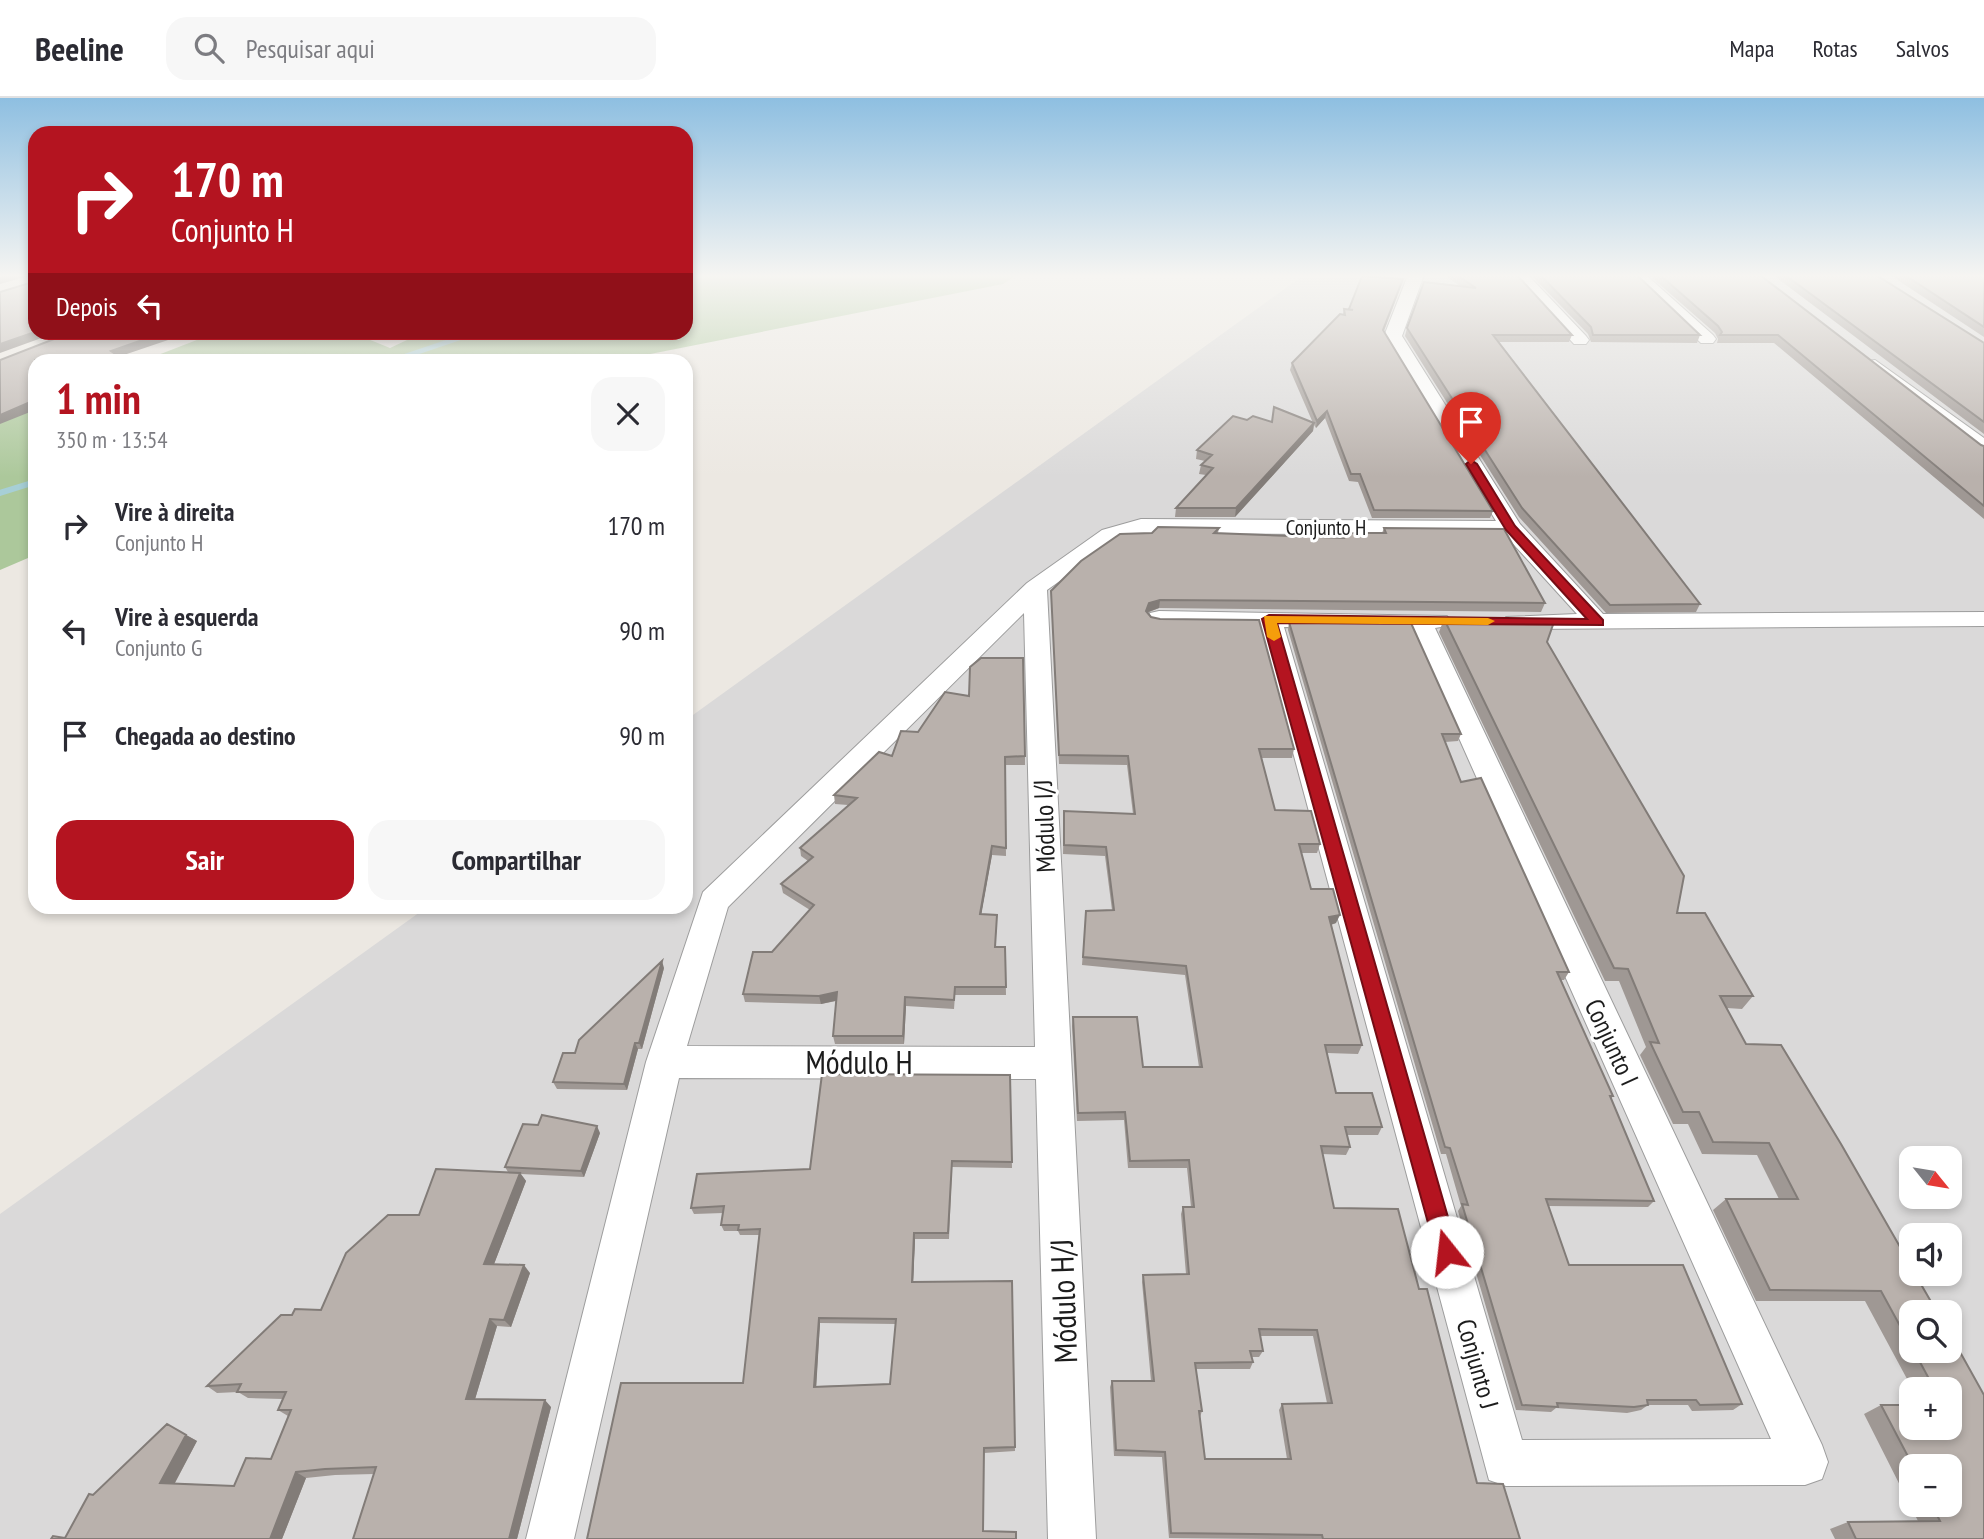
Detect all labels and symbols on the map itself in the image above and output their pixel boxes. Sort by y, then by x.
pin [1441,392,1501,464]
street label: Conjunto H [1286,514,1366,541]
street label: Módulo I/J [1026,779,1062,873]
street label: Conjunto I [1578,993,1646,1091]
street label: Módulo H [805,1041,913,1083]
north arrow [1899,1146,1962,1209]
position arrow [1410,1215,1484,1289]
street label: Módulo H/J [1040,1238,1086,1364]
street label: Conjunto J [1449,1315,1507,1413]

